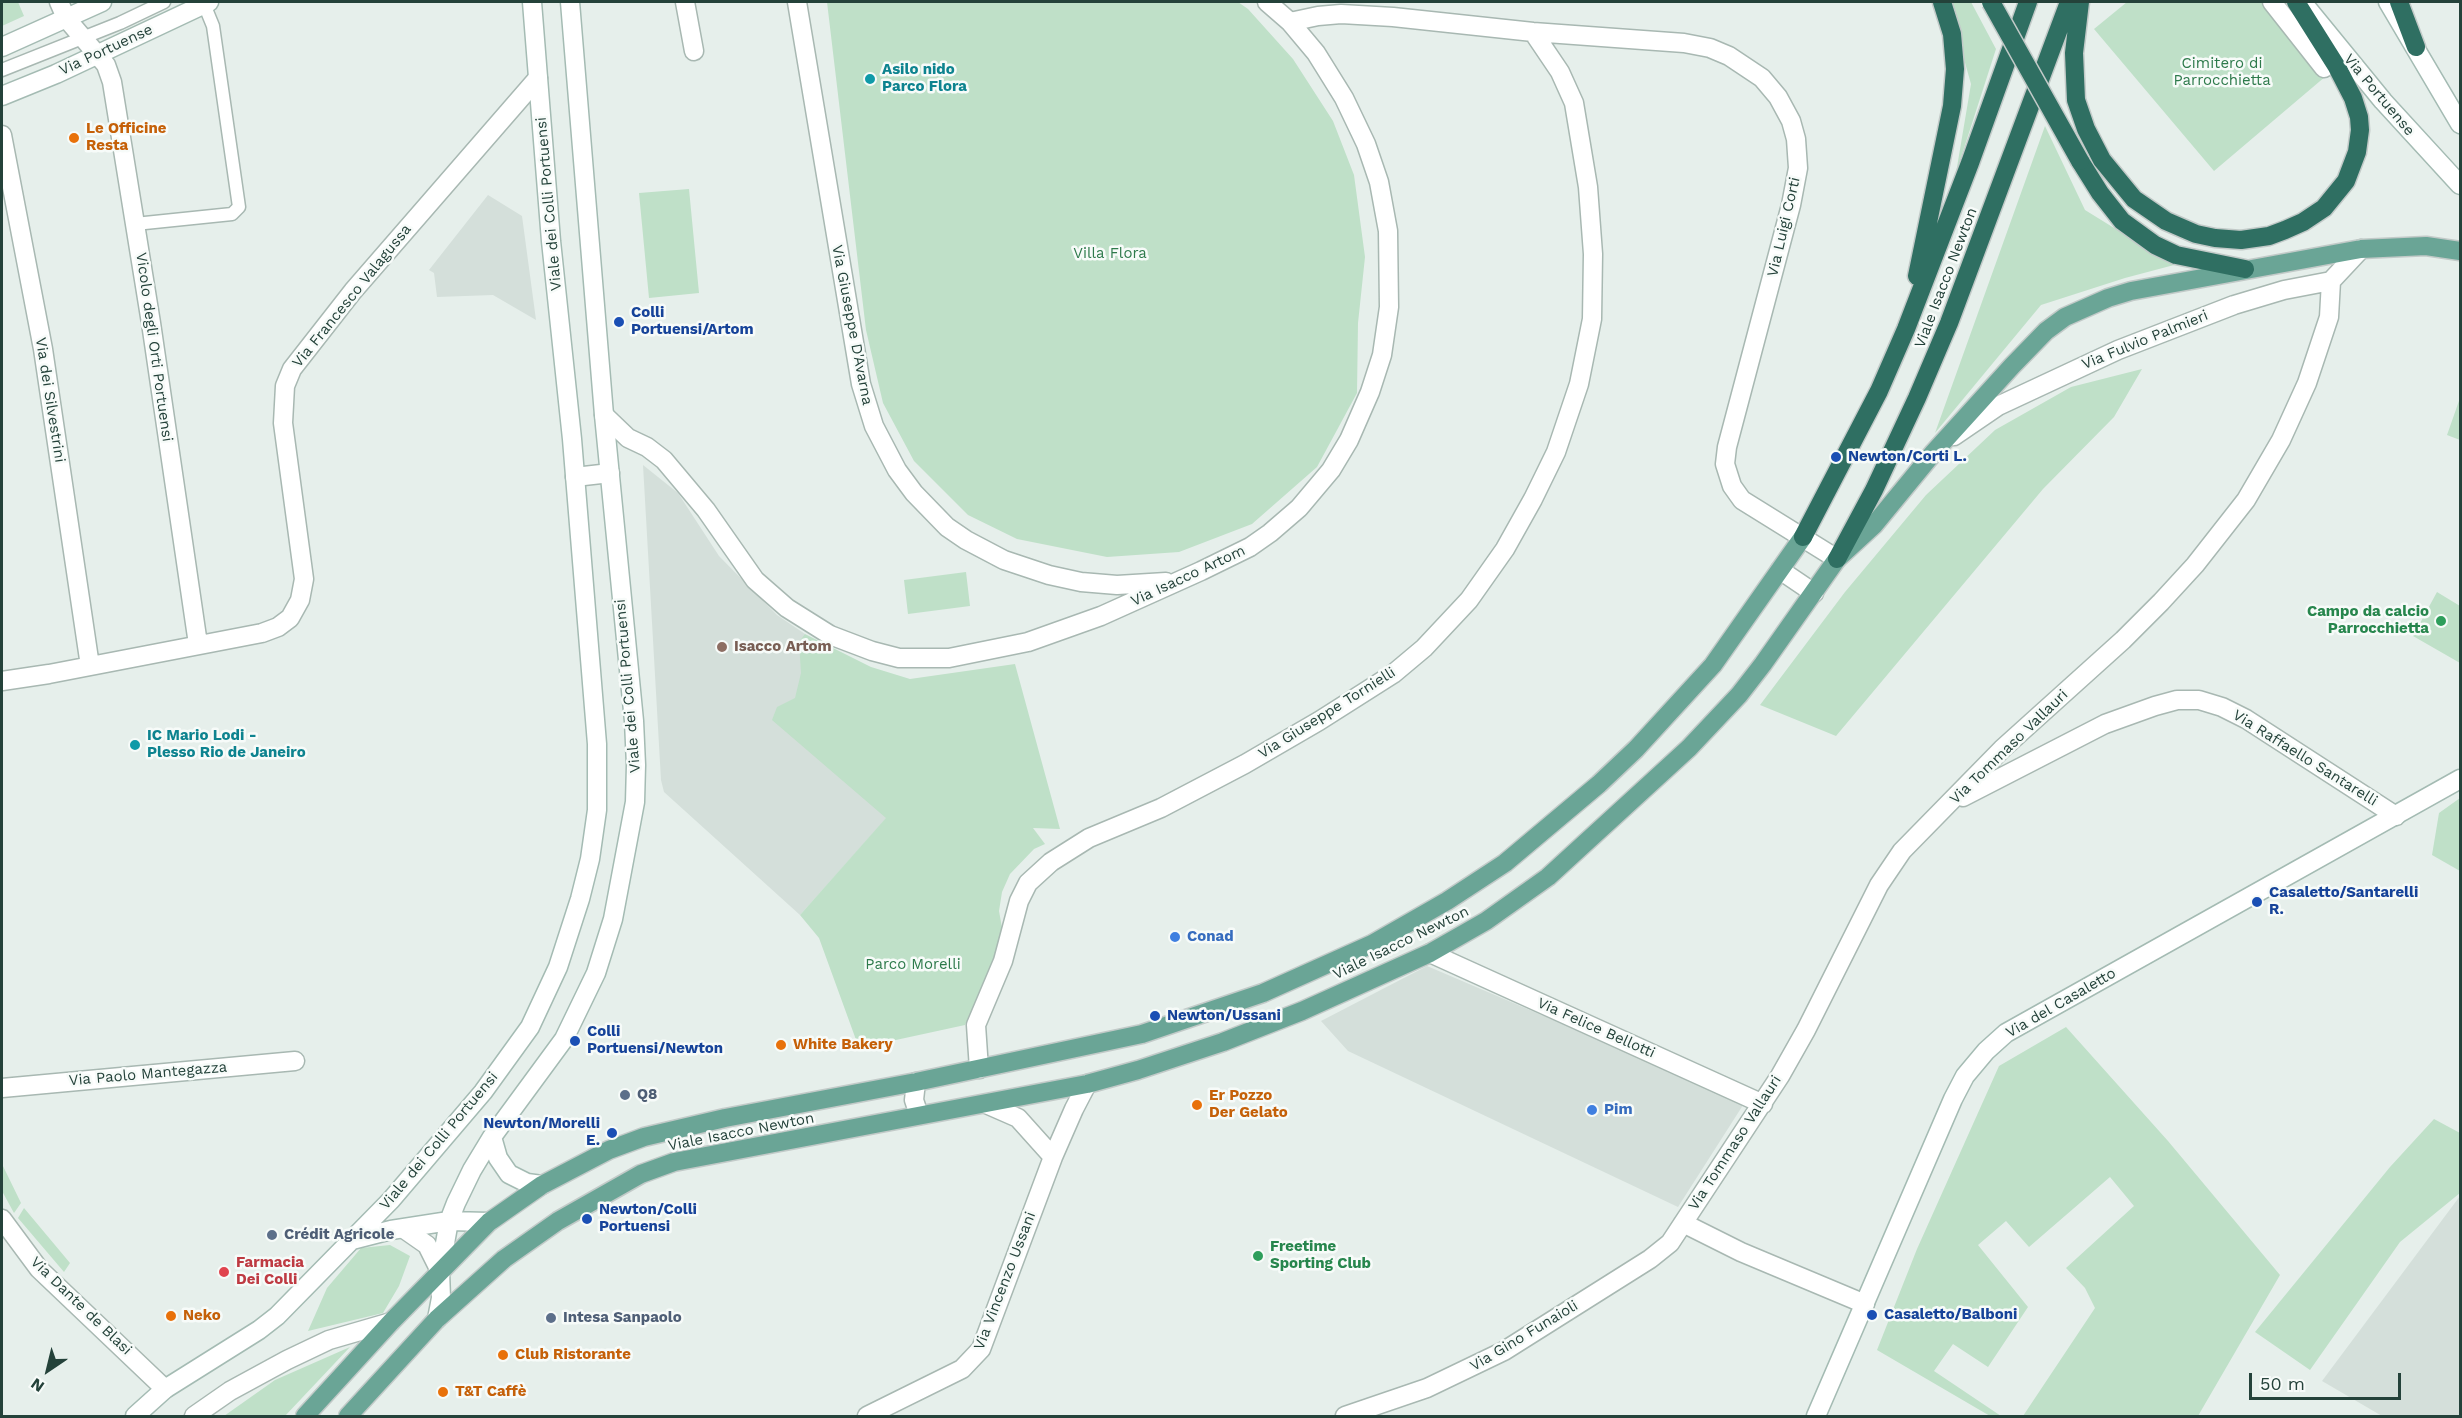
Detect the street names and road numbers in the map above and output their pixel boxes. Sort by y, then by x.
street label: Via Portuense [56,20,156,80]
street label: Via Portuense [2340,51,2418,139]
street label: Viale dei Colli Portuensi [532,116,566,292]
street label: Via Luigi Corti [1764,175,1804,279]
street label: Viale Isacco Newton [1911,205,1981,351]
street label: Via Francesco Valagussa [289,221,415,371]
street label: Via Giuseppe D'Avarna [828,243,876,407]
street label: Vicolo degli Orti Portuensi [132,251,176,443]
street label: Via Fulvio Palmieri [2079,306,2211,374]
street label: Via dei Silvestrini [31,336,69,464]
street label: Via Isacco Artom [1128,542,1248,610]
street label: Viale dei Colli Portuensi [611,598,645,774]
street label: Via Giuseppe Tornielli [1255,663,1399,763]
street label: Via Tommaso Vallauri [1946,686,2072,808]
street label: Via Raffaello Santarelli [2229,706,2381,810]
street label: Viale Isacco Newton [1330,902,1472,984]
street label: Via del Casaletto [2003,964,2119,1042]
street label: Via Felice Bellotti [1534,994,1658,1062]
street label: Via Paolo Mantegazza [68,1058,228,1090]
street label: Viale dei Colli Portuensi [376,1068,502,1214]
street label: Via Tommaso Vallauri [1685,1072,1785,1214]
street label: Viale Isacco Newton [666,1109,816,1155]
street label: Via Vincenzo Ussani [970,1209,1040,1353]
street label: Via Dante de Blasi [27,1253,135,1359]
street label: Via Gino Funaioli [1467,1297,1581,1375]

